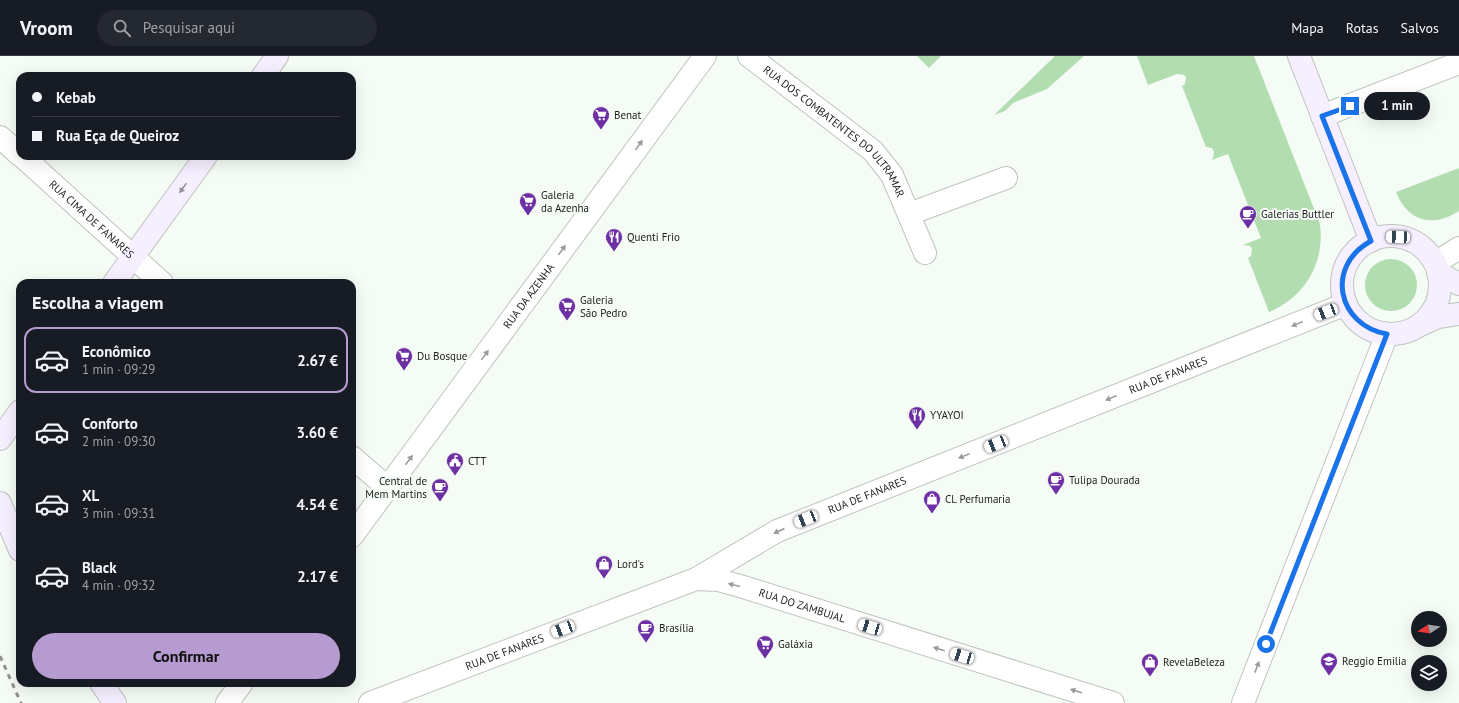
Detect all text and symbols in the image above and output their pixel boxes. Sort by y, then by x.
search box [97,10,377,46]
text: Vroom [20,16,73,40]
icon: search [111,17,133,39]
text: Pesquisar aqui [143,18,235,37]
text: Mapa [1291,19,1324,37]
text: Rotas [1346,19,1379,37]
text: Salvos [1401,19,1439,37]
street label: RUA DOS COMBATENTES DO ULTRAMAR [760,62,908,200]
text: Kebab [56,88,96,107]
callout: 1 min [1364,92,1430,120]
route end [1341,97,1359,115]
text: 1 min [1381,97,1413,114]
supermarket icon: Benat [591,105,611,130]
place label: Benat [614,108,641,122]
text: Rua Eça de Queiroz [56,126,179,145]
one-way arrow [635,140,643,151]
street label: RUA CIMA DE FANARES [46,177,137,261]
one-way arrow [179,182,187,193]
place label: Galeria da Azenha [541,188,589,215]
supermarket icon: Galeria da Azenha [518,191,538,216]
cafe icon: Galerias Buttler [1238,204,1258,229]
place label: Galerias Buttler [1261,207,1334,221]
restaurant icon: Quenti Frio [604,227,624,252]
place label: Quenti Frio [627,230,680,244]
car [1386,231,1410,243]
one-way arrow [558,245,566,256]
street label: RUA DA AZENHA [500,260,558,331]
text: Escolha a viagem [32,291,164,314]
place label: Galeria São Pedro [580,293,627,320]
supermarket icon: Galeria São Pedro [557,296,577,321]
car [1313,302,1339,322]
one-way arrow [1290,321,1302,327]
icon: car [34,342,70,378]
text: Econômico [82,342,151,361]
supermarket icon: Du Bosque [394,346,414,371]
place label: Du Bosque [417,349,468,363]
one-way arrow [481,350,489,360]
text: 2.67 € [297,351,338,370]
street label: RUA DE FANARES [1127,353,1209,397]
text: 1 min · 09:29 [82,361,155,378]
one-way arrow [1105,395,1117,401]
restaurant icon: YYAYOI [907,405,927,430]
place label: YYAYOI [930,408,964,422]
icon: car [34,414,70,450]
text: Conforto [82,414,138,433]
text: 3.60 € [296,423,338,442]
text: 2 min · 09:30 [82,433,155,450]
car [983,434,1009,454]
public building icon: CTT [445,451,465,476]
place label: CTT [468,454,486,468]
one-way arrow [958,454,970,460]
one-way arrow [404,455,412,465]
cafe icon: Tulipa Dourada [1046,470,1066,495]
street label: RUA DE FANARES [826,473,908,517]
place label: Tulipa Dourada [1069,473,1140,487]
place label: Central de Mem Martins [365,474,427,501]
cafe icon: Central de Mem Martins [430,477,450,502]
icon: car [34,486,70,522]
text: XL [82,486,99,505]
shop icon: CL Perfumaria [922,489,942,514]
place label: CL Perfumaria [945,492,1011,506]
text: 4.54 € [296,495,338,514]
text: 3 min · 09:31 [82,505,155,522]
car [793,509,819,529]
one-way arrow [773,528,784,534]
shop icon: Lord's [594,554,614,579]
place label: Lord's [617,557,644,571]
icon: car [34,558,70,594]
text: Black [82,558,117,577]
text: 2.17 € [297,567,338,586]
text: 4 min · 09:32 [82,577,155,594]
one-way arrow [728,582,741,588]
street label: RUA DO ZAMBUJAL [757,585,848,626]
north arrow [1411,611,1447,647]
map controls [1411,611,1447,691]
cafe icon: Brasília [636,618,656,643]
car [857,618,883,636]
car [550,619,576,639]
place label: Brasília [659,621,694,635]
street label: RUA DE FANARES [463,630,546,673]
button: Confirmar [32,633,340,679]
supermarket icon: Galáxia [755,634,775,659]
route start [1257,635,1275,653]
place label: Galáxia [778,637,813,651]
one-way arrow [932,645,944,651]
car [949,647,975,665]
school or university icon: Reggio Emilia [1319,651,1339,676]
shop icon: RevelaBeleza [1140,652,1160,677]
place label: Reggio Emilia [1342,654,1406,668]
place label: RevelaBeleza [1163,655,1225,669]
button: layers [1411,655,1447,691]
one-way arrow [1255,660,1261,672]
one-way arrow [1070,688,1082,694]

